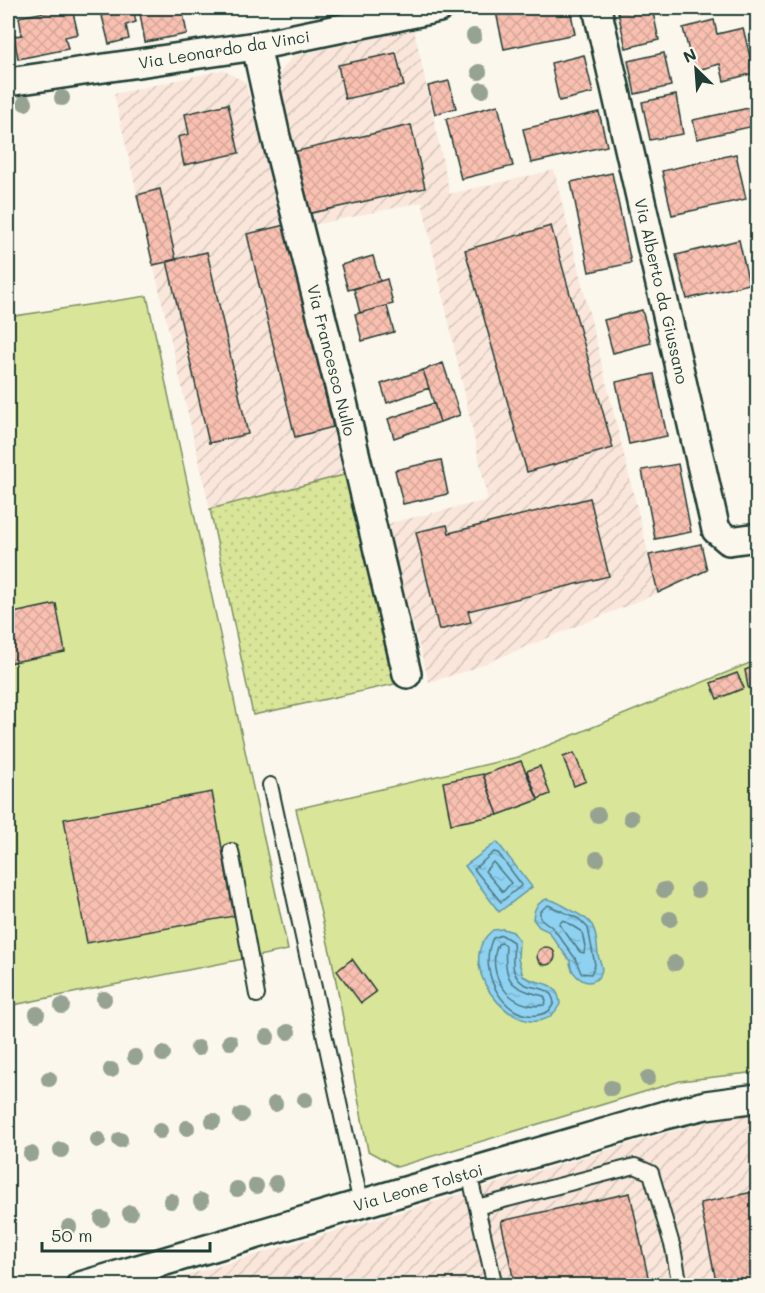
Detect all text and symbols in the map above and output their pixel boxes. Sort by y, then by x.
street label: Via Leonardo da Vinci [137,25,311,73]
north arrow [666,39,726,99]
text: N [680,43,699,67]
street label: Via Alberto da Giussano [630,196,694,386]
street label: Via Francesco Nullo [303,282,361,438]
street label: Via Leone Tolstoi [351,1158,485,1216]
scale bar [42,1215,210,1253]
text: 50 m [51,1223,93,1247]

